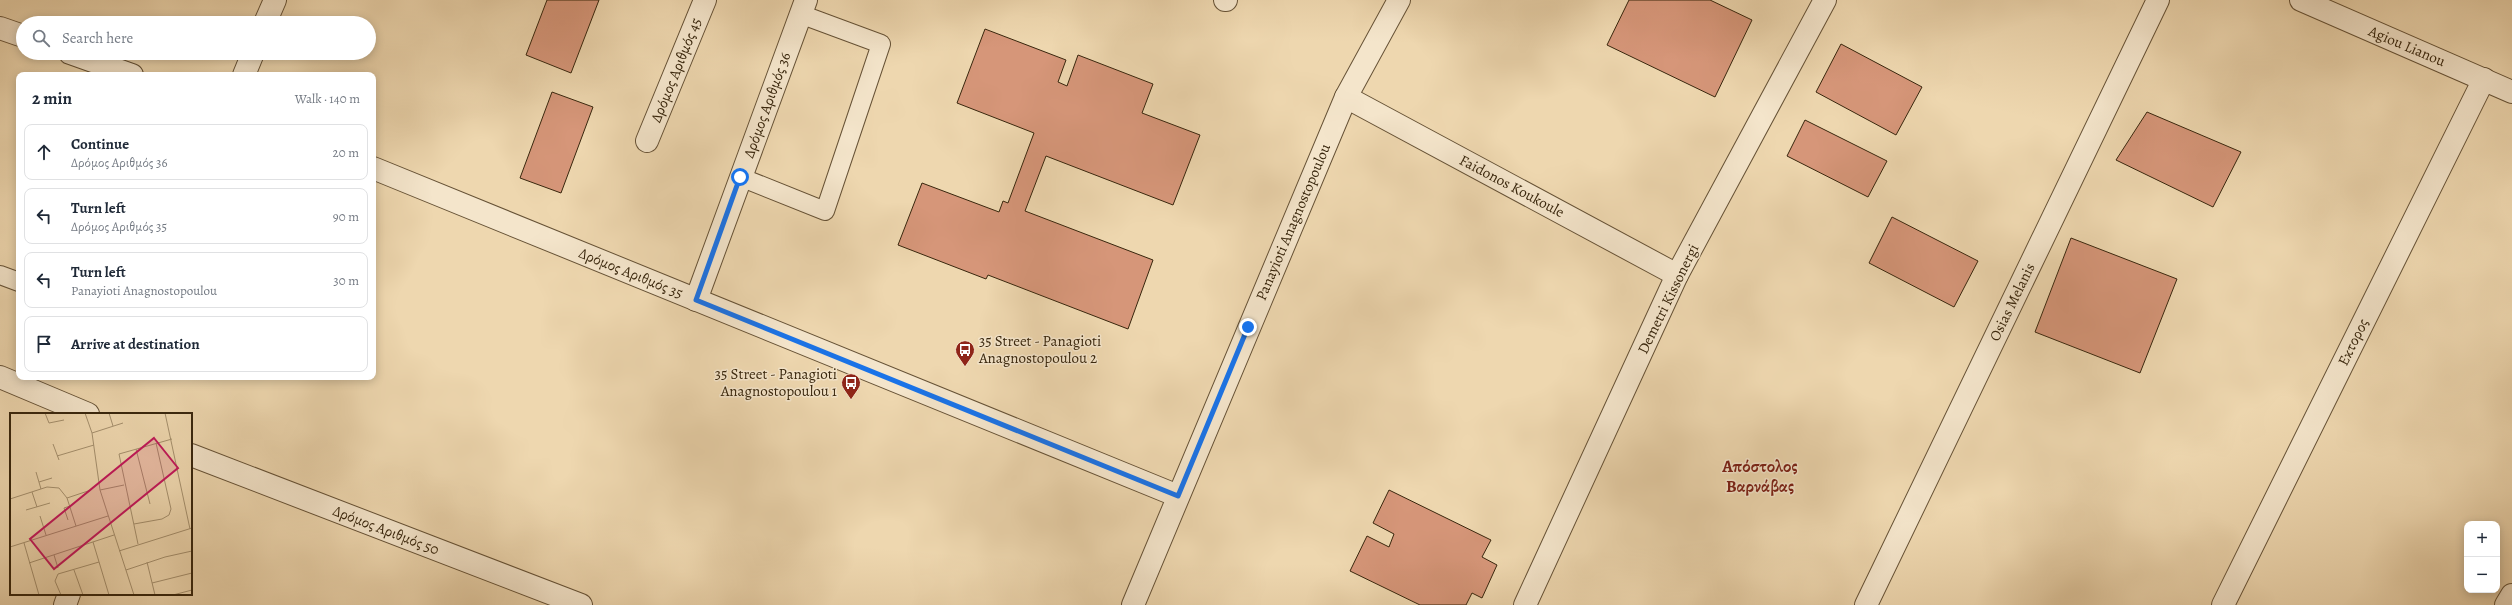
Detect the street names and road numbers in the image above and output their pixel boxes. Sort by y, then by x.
street label: Δρόμος Αριθμός 45 [646,15,706,125]
street label: Agiou Lianou [2365,20,2449,72]
street label: Δρόμος Αριθμός 36 [739,49,795,161]
street label: Panayioti Anagnostopoulou [1251,140,1335,303]
street label: Faidonos Koukoule [1456,150,1568,222]
street label: Demetri Kissonergi [1633,241,1703,357]
street label: Δρόμος Αριθμός 35 [576,243,686,303]
street label: Osias Melanis [1984,259,2040,345]
street label: Εκτορος [2333,315,2373,369]
street label: Δρόμος Αριθμός 50 [330,500,442,560]

